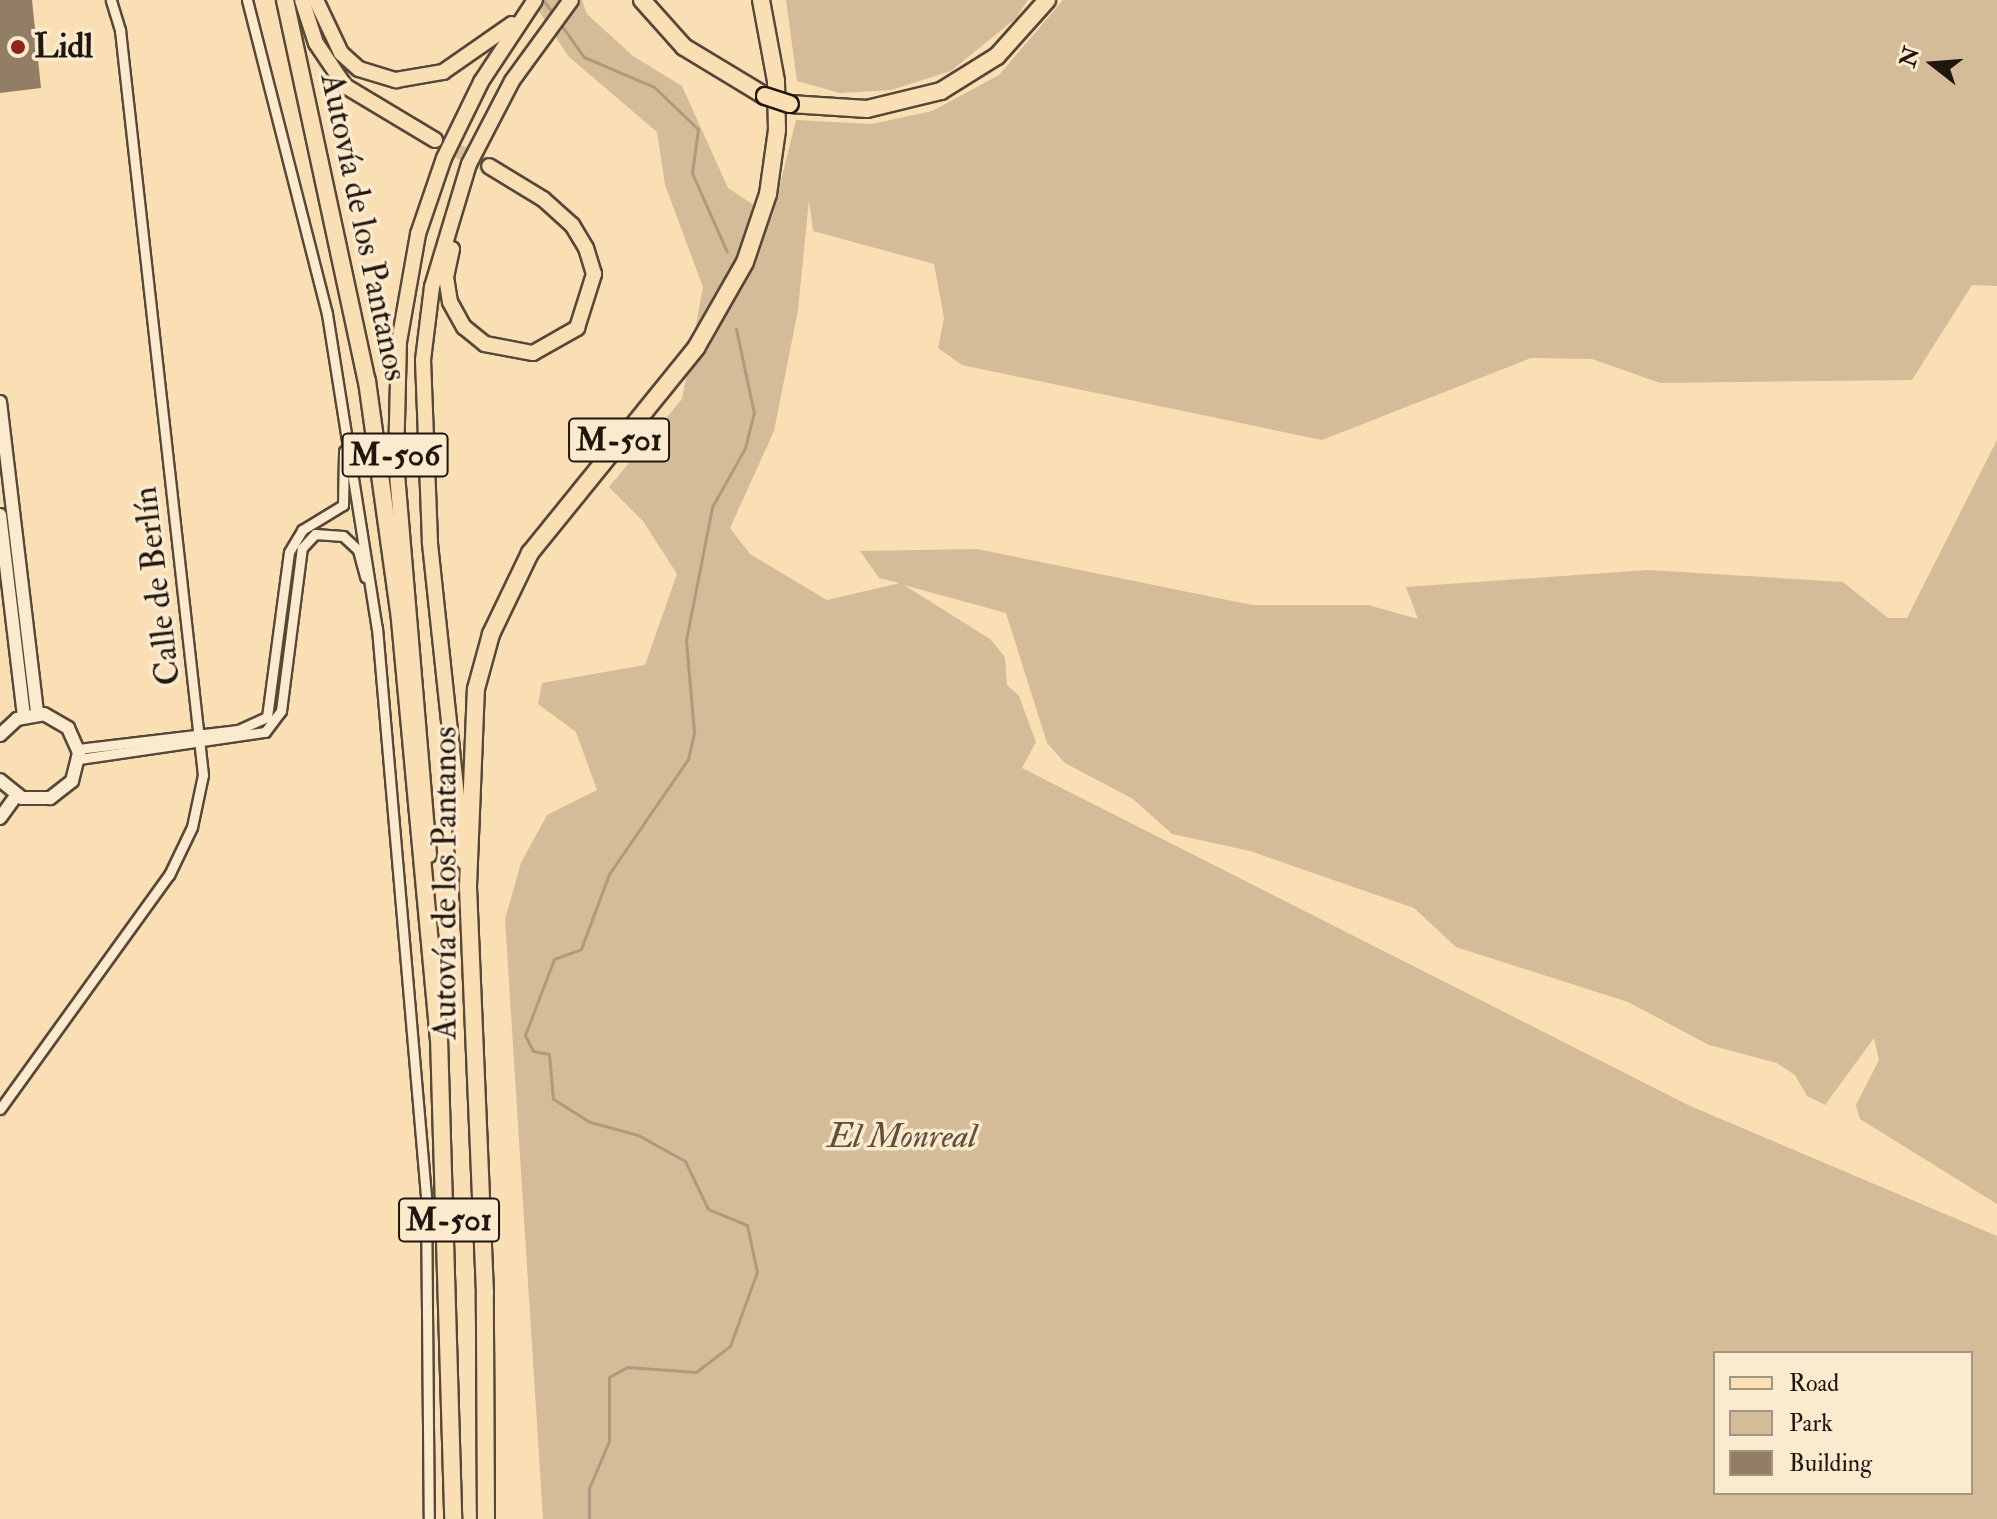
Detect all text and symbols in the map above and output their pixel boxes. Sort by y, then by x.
north arrow [1893,24,1973,104]
place label: Lidl [34,27,93,67]
marker: Lidl [9,38,27,56]
text: N [1894,43,1926,71]
street label: Autovía de los Pantanos [311,69,417,385]
road number: M-501 [567,412,671,468]
road number: M-506 [341,427,449,483]
street label: Calle de Berlín [125,484,189,688]
street label: Autovía de los Pantanos [425,726,465,1040]
park label: El Monreal [827,1117,977,1157]
road number: M-501 [397,1192,501,1248]
legend [1713,1351,1973,1495]
text: Road [1789,1368,1839,1399]
text: Park [1789,1408,1833,1439]
text: Building [1789,1448,1872,1479]

